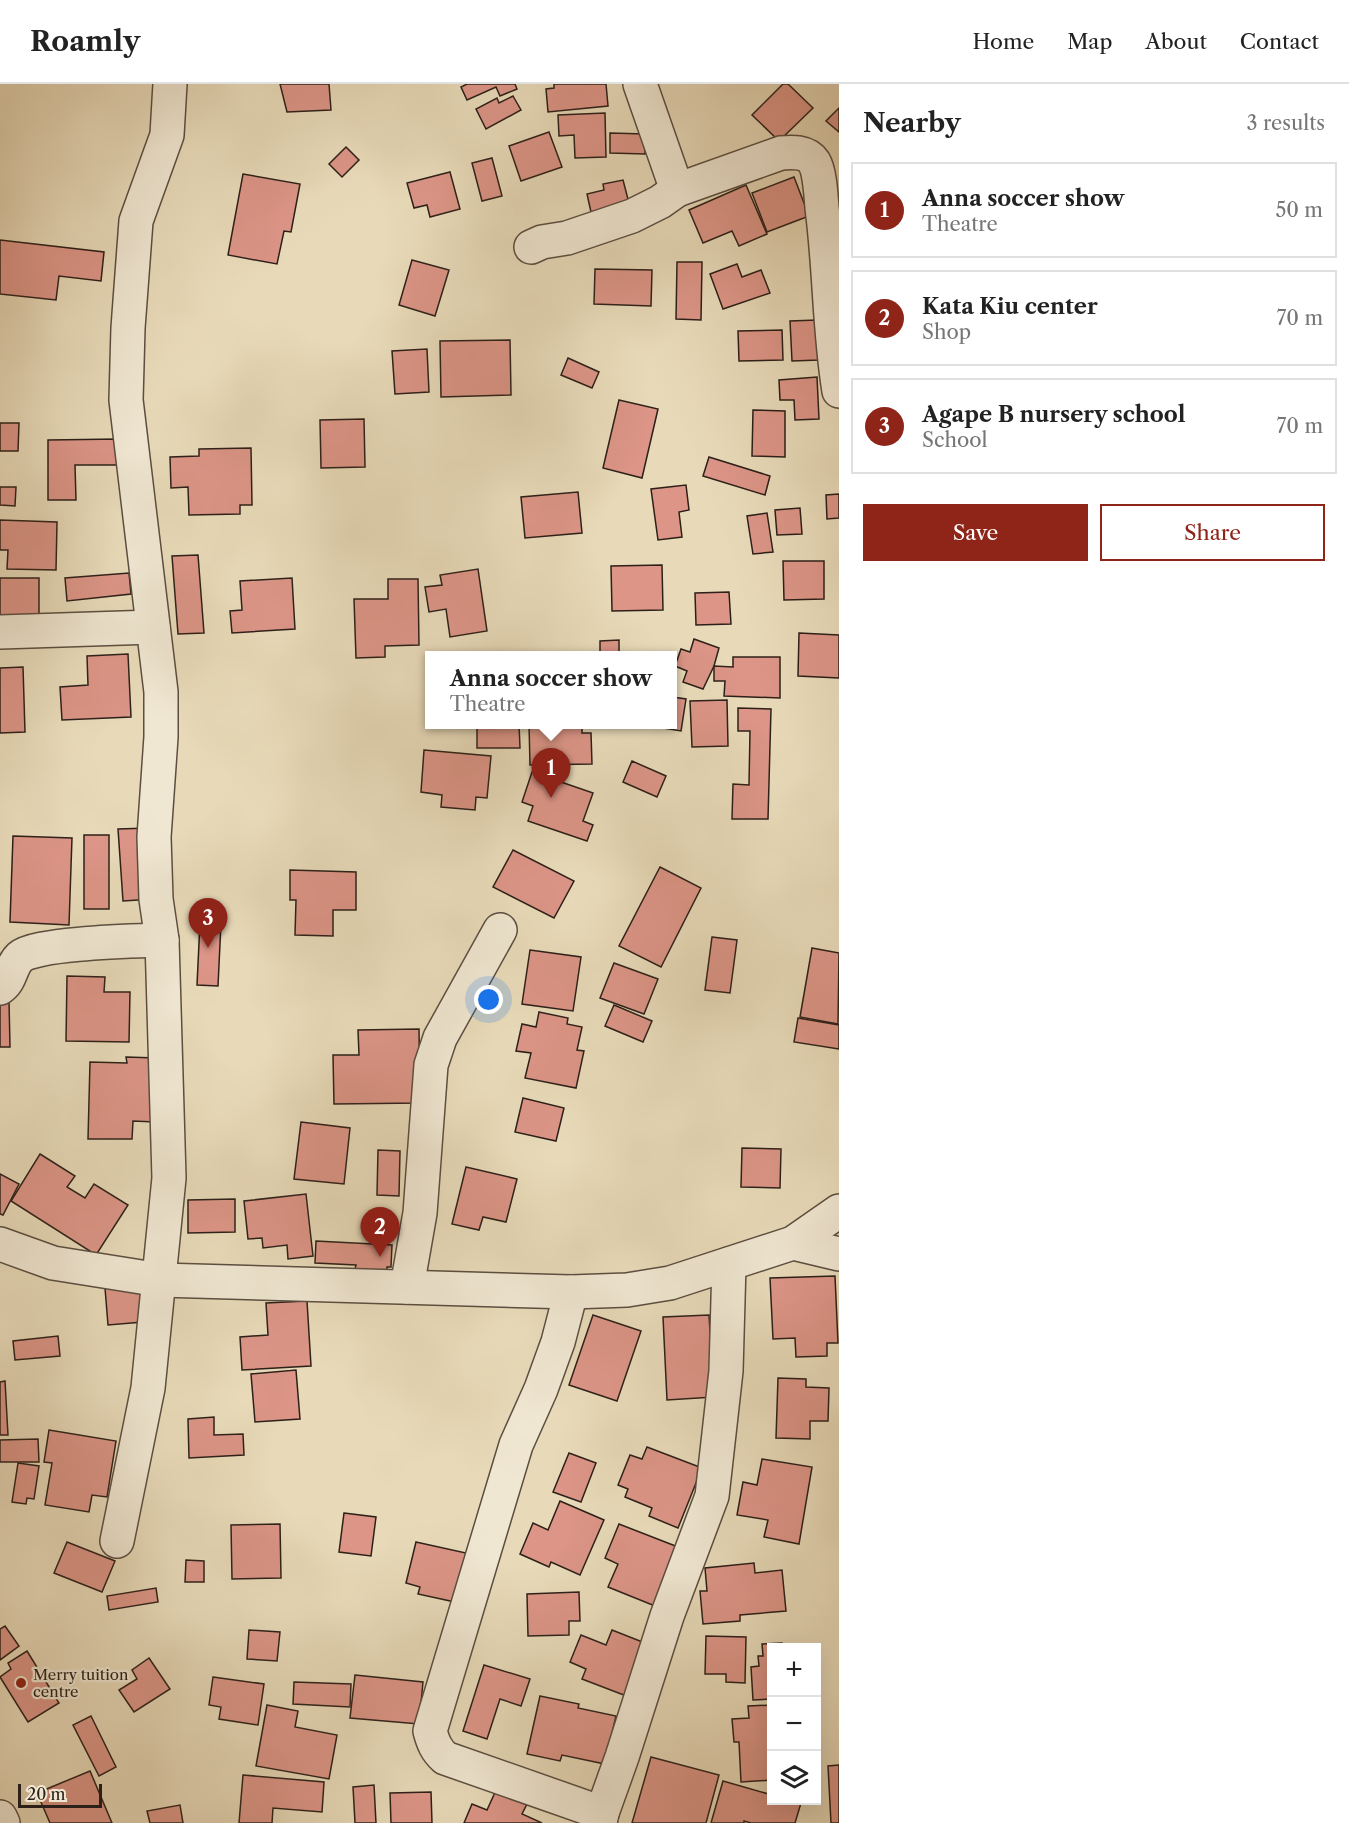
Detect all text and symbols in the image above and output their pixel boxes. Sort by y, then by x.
text: Roamly [30,24,140,58]
text: Home [973,29,1034,54]
text: Map [1067,29,1112,54]
text: About [1145,29,1207,54]
text: Contact [1240,29,1319,54]
text: Nearby [863,107,961,139]
text: 3 results [1247,111,1325,135]
text: Anna soccer show [922,185,1124,212]
text: 1 [880,198,889,222]
text: 50 m [1276,198,1323,222]
text: Theatre [922,212,998,236]
text: Kata Kiu center [922,293,1098,320]
text: 2 [879,306,890,330]
text: 70 m [1277,306,1323,330]
text: Shop [922,320,971,344]
text: Agape B nursery school [922,401,1186,428]
text: 3 [879,414,890,438]
text: 70 m [1277,414,1323,438]
text: School [922,428,987,452]
button: Save [863,504,1088,561]
button: Share [1100,504,1325,561]
popup [425,651,677,729]
text: Anna soccer show [450,665,652,692]
text: Theatre [450,692,525,716]
pin: 1 [532,748,570,798]
pin: 3 [188,898,228,948]
your location [474,985,503,1014]
pin: 2 [360,1208,400,1257]
map controls [767,1643,821,1805]
button: + [767,1643,821,1697]
place label: Merry tuition centre [33,1665,129,1701]
marker: Merry tuition centre [14,1676,28,1690]
button: − [767,1697,821,1751]
button: layers [767,1751,821,1805]
scale bar [18,1781,102,1808]
text: 20 m [27,1784,66,1804]

